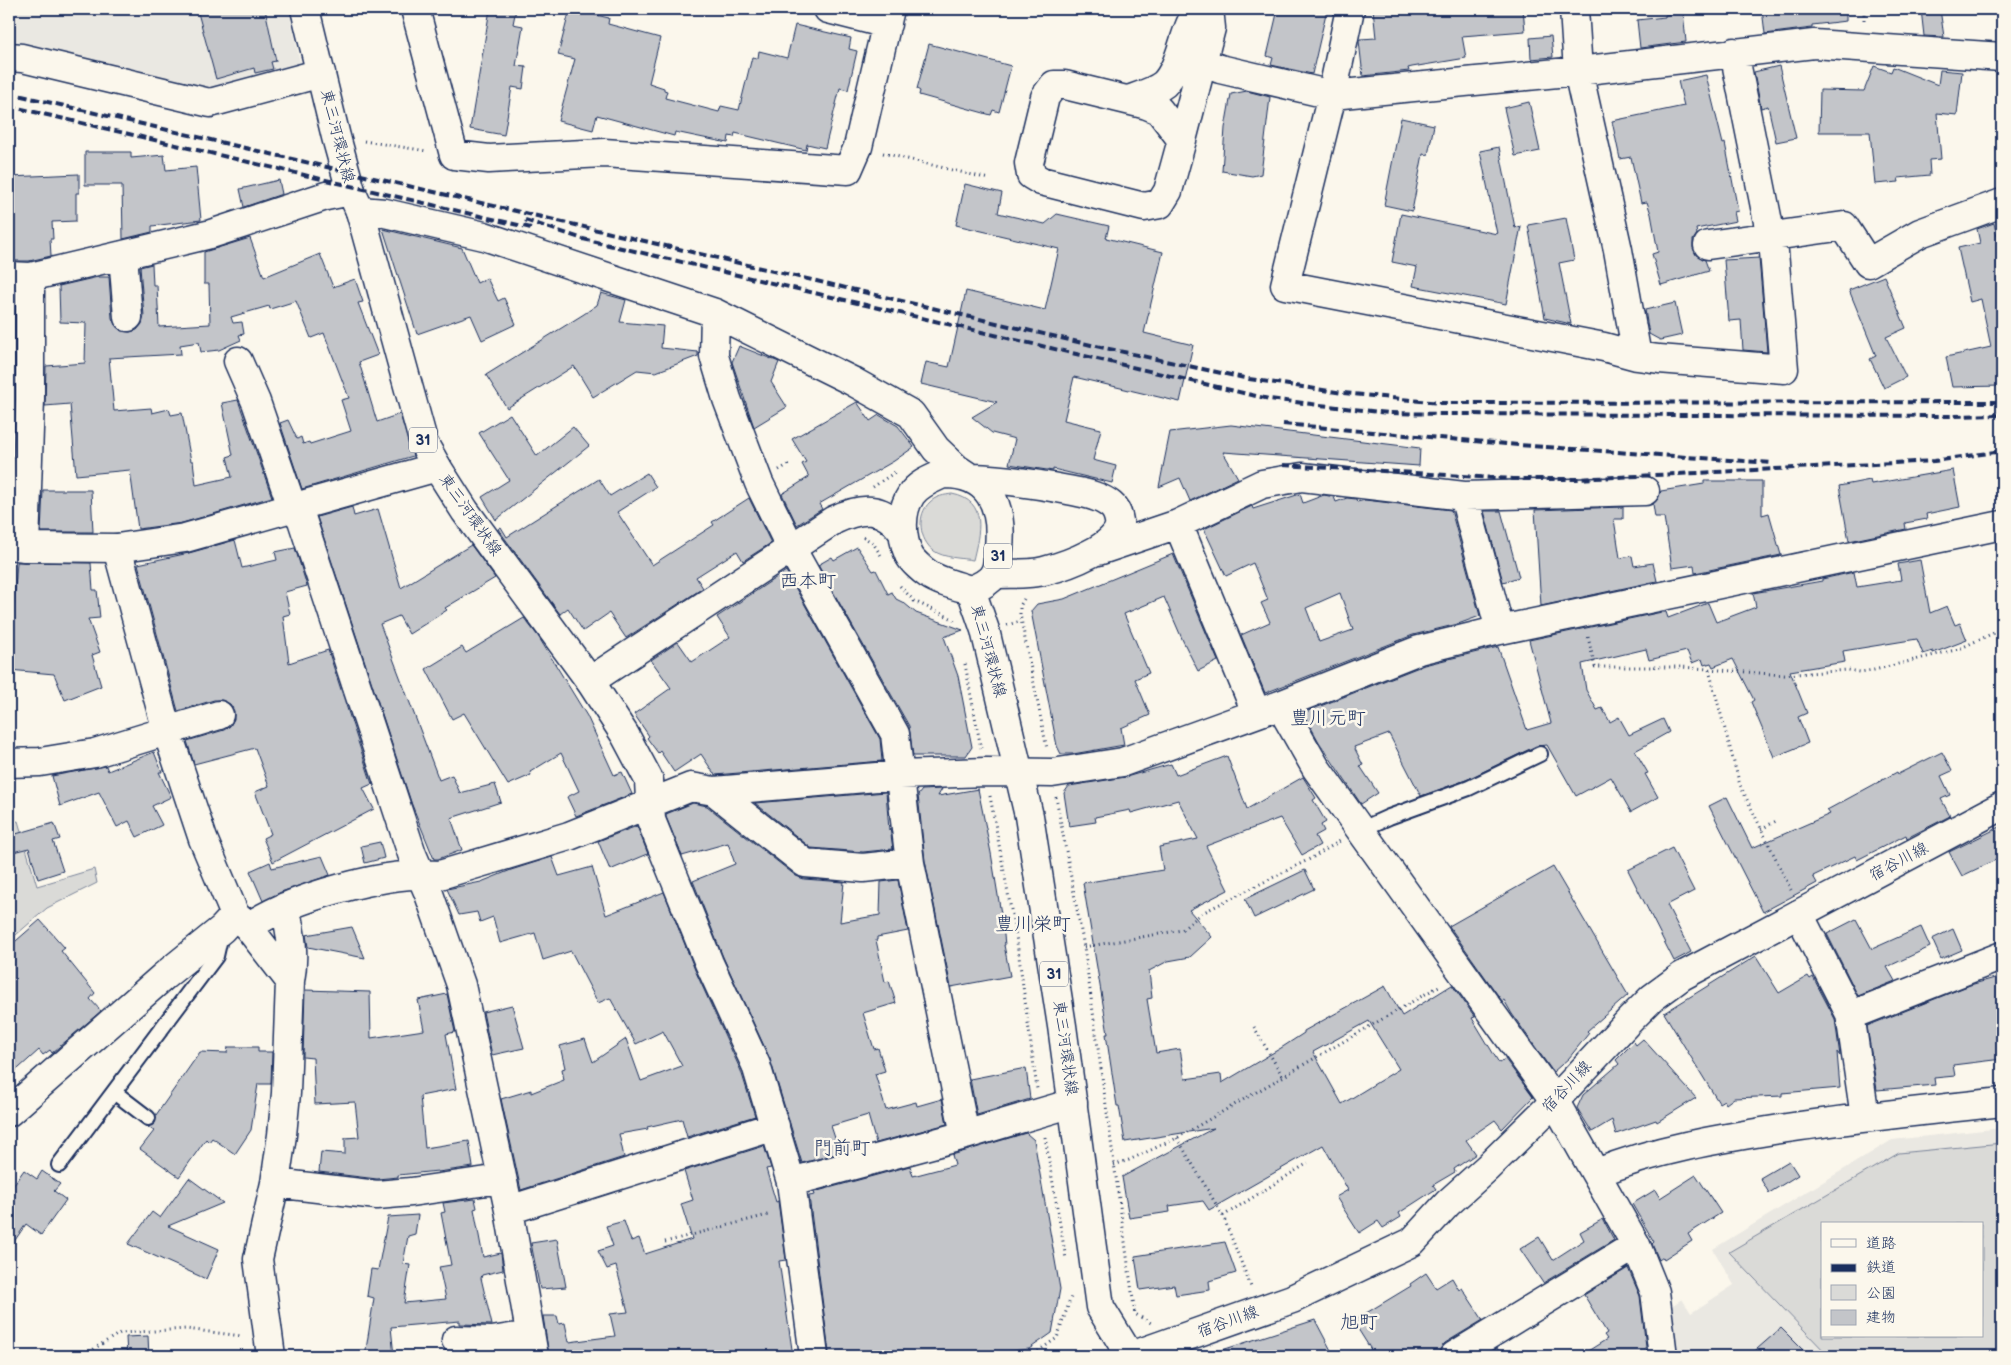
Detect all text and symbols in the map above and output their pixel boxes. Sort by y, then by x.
street label: 東三河環状線 [316,87,358,185]
road number: 31 [409,428,437,452]
street label: 東三河環状線 [435,470,505,560]
road number: 31 [984,544,1012,568]
district label: 西本町 [779,570,837,593]
street label: 東三河環状線 [966,602,1010,700]
district label: 豊川元町 [1290,707,1366,730]
street label: 宿谷川線 [1866,839,1932,885]
district label: 豊川栄町 [995,913,1071,936]
road number: 31 [1040,962,1068,986]
street label: 東三河環状線 [1049,999,1081,1097]
street label: 宿谷川線 [1538,1057,1596,1117]
district label: 門前町 [813,1137,871,1160]
legend [1821,1222,1984,1338]
text: 道路 [1866,1234,1896,1253]
text: 鉄道 [1866,1258,1896,1277]
text: 公園 [1866,1284,1896,1303]
street label: 宿谷川線 [1195,1302,1261,1342]
text: 建物 [1866,1308,1896,1327]
district label: 旭町 [1340,1311,1378,1334]

